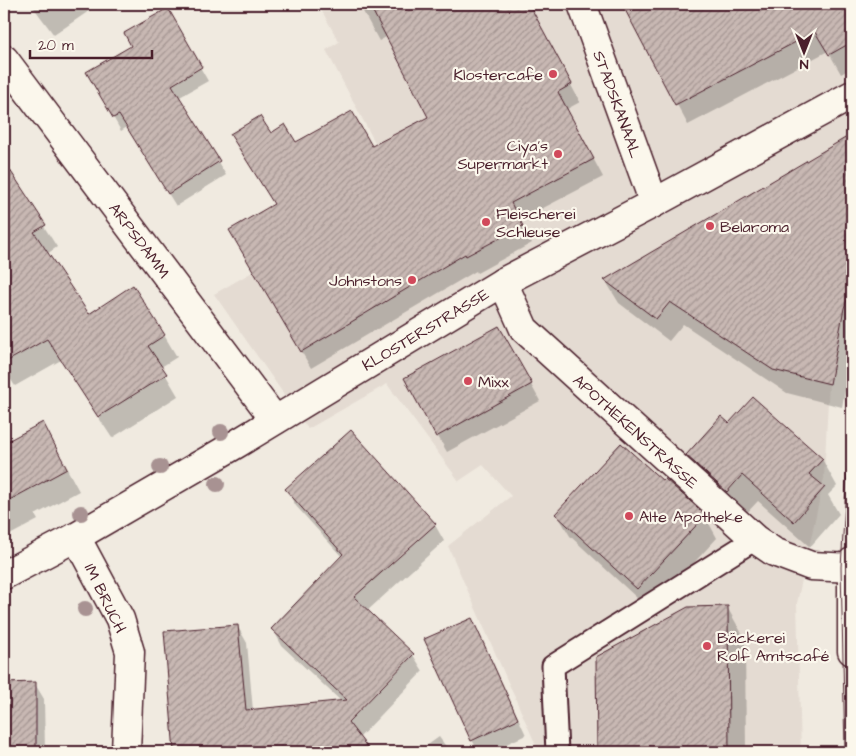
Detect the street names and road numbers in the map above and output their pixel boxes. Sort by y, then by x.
street label: STADSKANAAL [587,48,647,161]
street label: ARPSDAMM [104,198,175,283]
street label: KLOSTERSTRASSE [358,283,494,377]
street label: APOTHEKENSTRASSE [568,370,703,494]
street label: IM BRUCH [79,560,132,637]

